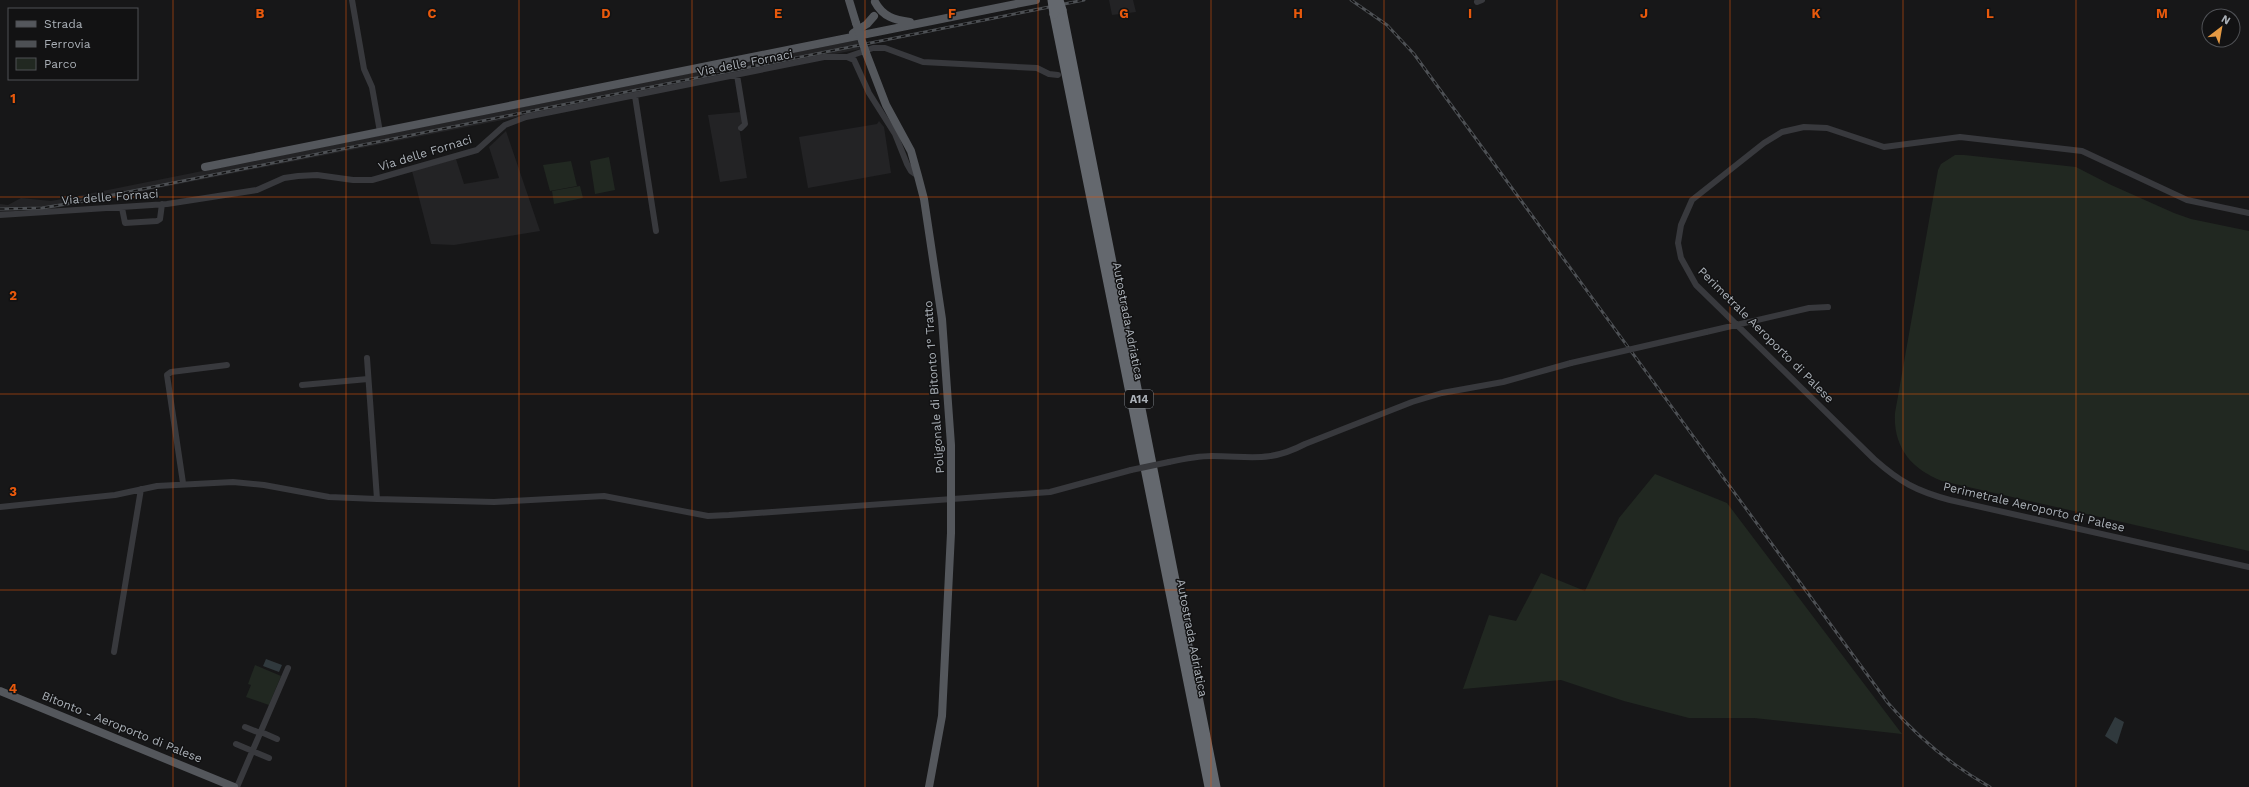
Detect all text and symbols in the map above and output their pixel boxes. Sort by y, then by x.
text: B [256,6,265,21]
text: C [428,6,437,21]
text: D [601,6,611,21]
text: E [774,6,782,21]
text: F [948,6,956,21]
text: G [1119,6,1129,21]
text: H [1293,6,1303,21]
text: I [1468,6,1472,21]
text: J [1640,6,1648,21]
text: K [1811,6,1821,21]
text: L [1986,6,1994,21]
text: M [2156,6,2168,21]
legend [8,8,138,80]
north arrow [2201,8,2241,48]
text: N [2219,12,2233,28]
text: Strada [44,17,83,31]
text: Ferrovia [44,37,91,51]
street label: Via delle Fornaci [696,47,794,79]
text: Parco [44,57,77,71]
text: 1 [10,91,16,106]
street label: Via delle Fornaci [376,132,474,174]
street label: Via delle Fornaci [61,187,159,207]
street label: Autostrada Adriatica [1110,261,1146,381]
street label: Perimetrale Aeroporto di Palese [1695,264,1837,406]
text: 2 [9,288,17,303]
street label: Poligonale di Bitonto 1° Tratto [921,300,947,474]
road number: A14 [1125,390,1153,408]
street label: Perimetrale Aeroporto di Palese [1942,479,2126,535]
text: 3 [9,484,17,499]
street label: Autostrada Adriatica [1174,578,1210,698]
text: 4 [9,681,18,696]
street label: Bitonto - Aeroporto di Palese [40,688,204,766]

